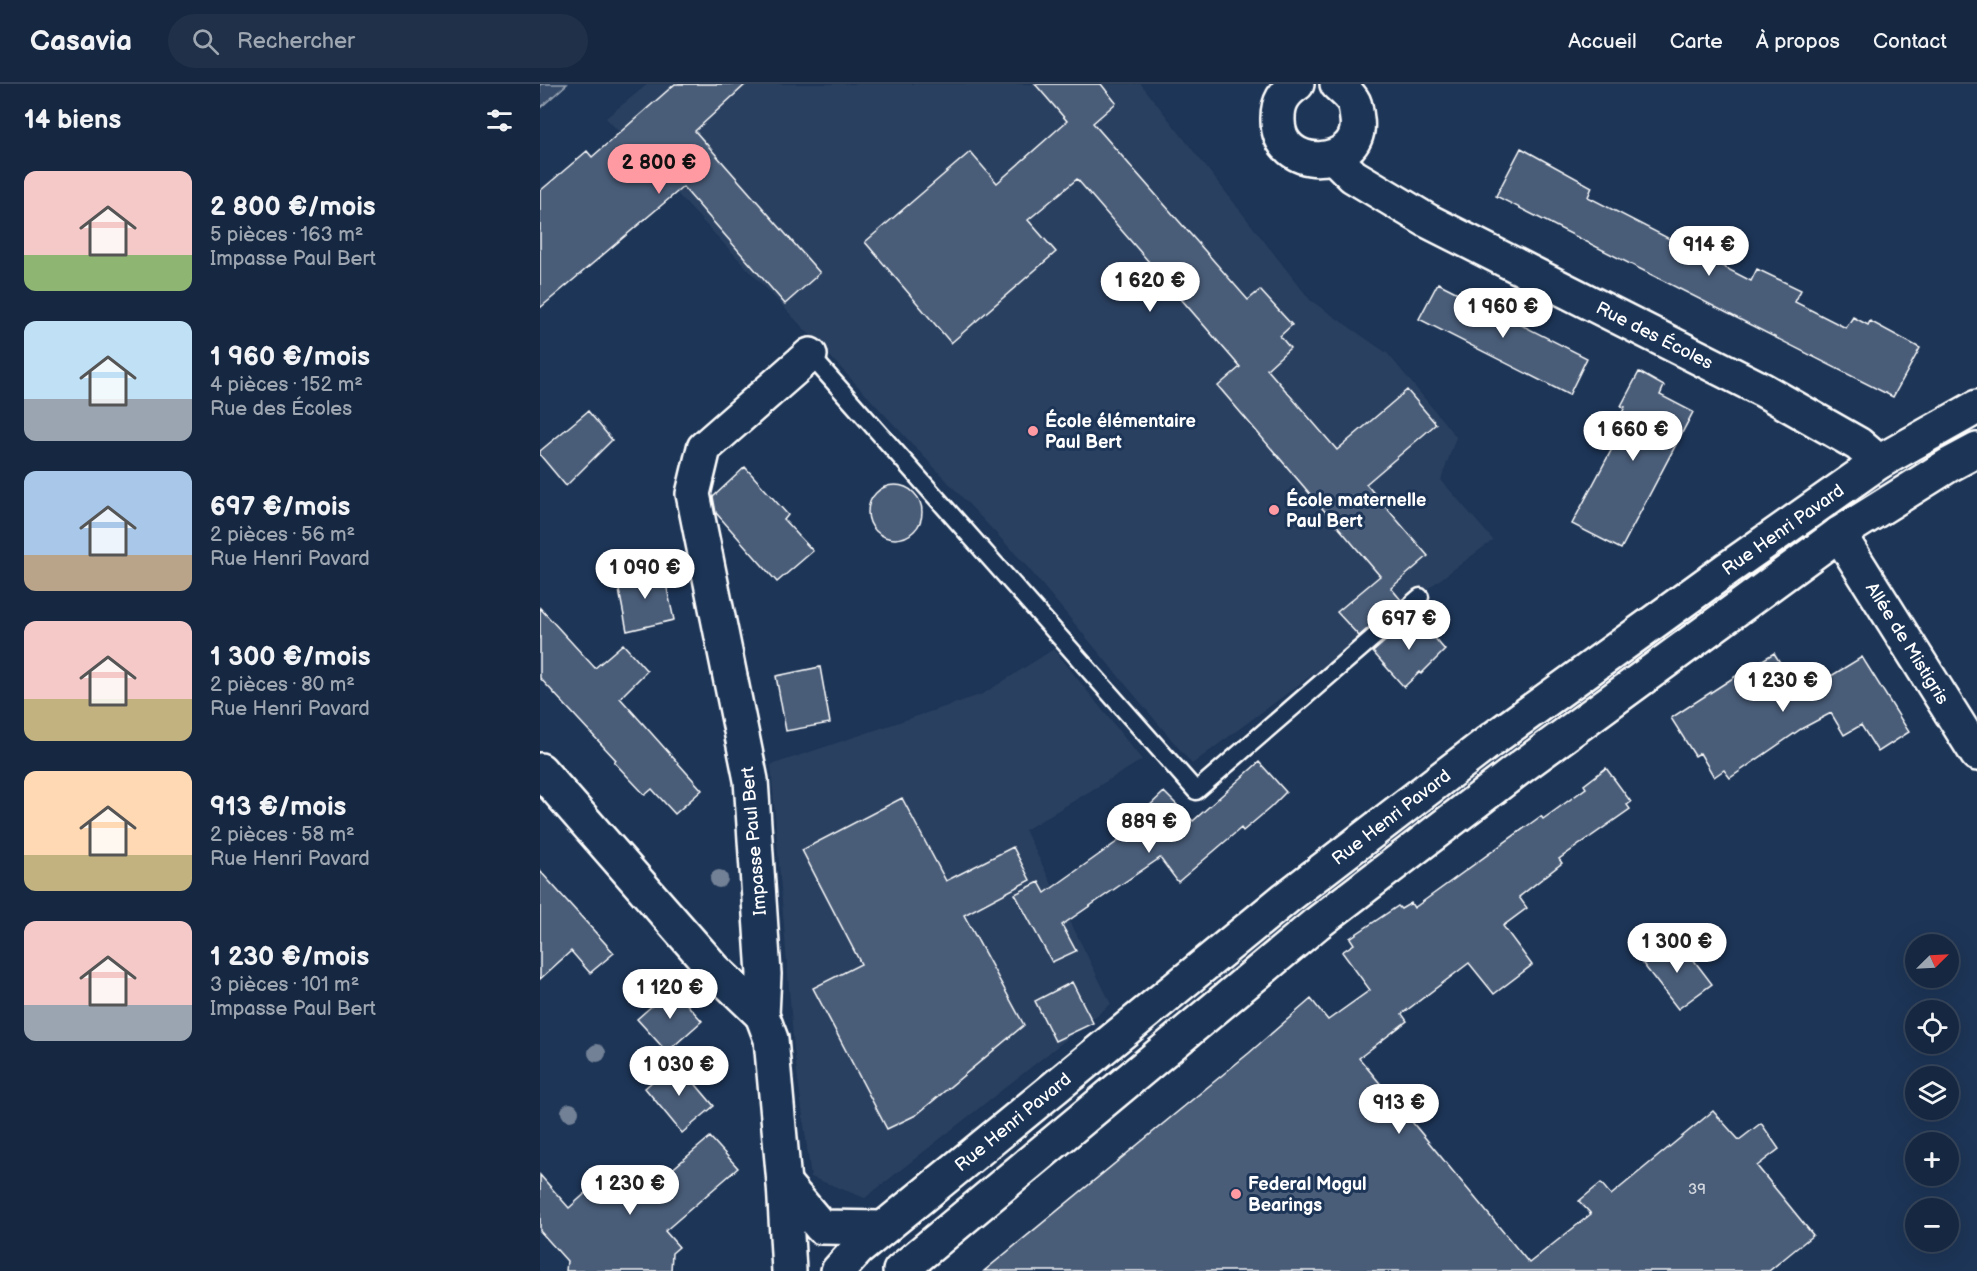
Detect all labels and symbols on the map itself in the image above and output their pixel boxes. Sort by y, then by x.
pin: 2 800 € [604,144,714,195]
pin: 914 € [1667,226,1751,277]
pin: 1 620 € [1095,262,1205,313]
pin: 1 960 € [1448,288,1558,339]
street label: Rue des Écoles [1593,297,1716,373]
place label: École élémentaire Paul Bert [1045,409,1196,453]
pin: 1 660 € [1578,411,1688,462]
marker: École élémentaire Paul Bert [1026,424,1040,438]
street label: Rue Henri Pavard [1718,480,1848,580]
place label: École maternelle Paul Bert [1286,488,1426,532]
marker: École maternelle Paul Bert [1267,503,1281,517]
pin: 1 090 € [590,549,700,600]
street label: Allée de Mistigris [1862,579,1954,708]
pin: 697 € [1367,600,1451,651]
pin: 1 230 € [1728,662,1838,713]
street label: Impasse Paul Bert [737,765,771,916]
street label: Rue Henri Pavard [1328,765,1455,869]
pin: 889 € [1107,803,1191,854]
pin: 1 300 € [1622,923,1732,974]
north arrow [1905,934,1959,988]
pin: 1 120 € [615,969,725,1020]
pin: 1 030 € [624,1046,734,1097]
street label: Rue Henri Pavard [951,1068,1075,1176]
pin: 913 € [1357,1084,1441,1135]
pin: 1 230 € [575,1165,685,1216]
place label: Federal Mogul Bearings [1248,1174,1367,1216]
house number: 39 [1688,1180,1706,1199]
marker: Federal Mogul Bearings [1229,1187,1243,1201]

